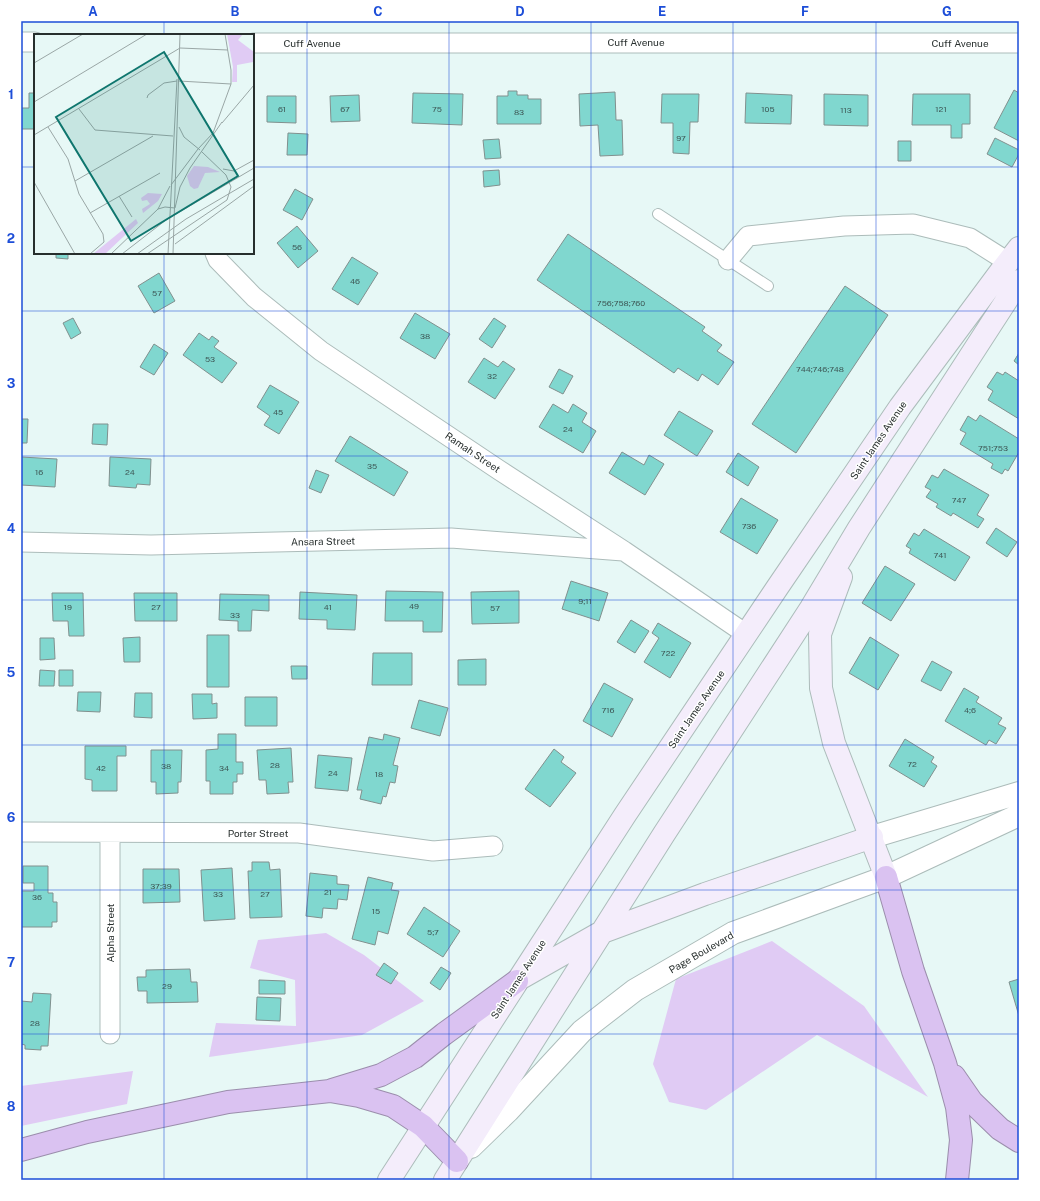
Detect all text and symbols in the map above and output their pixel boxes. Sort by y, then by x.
text: A [88,4,98,19]
text: B [231,4,240,19]
text: C [373,4,383,19]
text: D [515,4,525,19]
text: E [658,4,666,19]
text: F [801,4,809,19]
text: G [942,4,952,19]
inset map [34,34,254,254]
street label: Cuff Avenue [607,36,665,48]
street label: Cuff Avenue [283,37,341,49]
street label: Cuff Avenue [931,37,989,49]
text: 1 [8,87,14,102]
house number: 61 [278,104,286,114]
house number: 67 [340,104,350,114]
house number: 75 [432,104,442,114]
house number: 105 [761,104,775,114]
house number: 121 [935,104,947,114]
house number: 113 [840,105,852,115]
house number: 83 [514,107,524,117]
house number: 97 [676,133,686,143]
text: 2 [7,231,15,246]
house number: 56 [292,242,302,252]
house number: 46 [350,276,360,286]
house number: 57 [152,288,162,298]
house number: 756;758;760 [597,298,645,308]
house number: 38 [420,331,430,341]
house number: 53 [205,354,215,364]
house number: 744;746;748 [796,364,844,374]
house number: 32 [487,371,497,381]
text: 3 [7,376,16,391]
street label: Saint James Avenue [847,398,909,482]
house number: 45 [273,407,283,417]
house number: 24 [563,424,573,434]
street label: Ramah Street [443,429,503,475]
house number: 751;753 [978,443,1008,453]
house number: 35 [367,461,377,471]
house number: 16 [35,467,43,477]
house number: 24 [125,467,135,477]
house number: 747 [952,495,966,505]
text: 4 [7,521,16,536]
house number: 736 [742,521,756,531]
street label: Ansara Street [291,534,355,548]
house number: 741 [934,550,946,560]
house number: 9;11 [578,596,592,606]
house number: 49 [409,601,419,611]
house number: 19 [64,602,72,612]
house number: 27 [151,602,161,612]
house number: 41 [324,602,332,612]
house number: 57 [490,603,500,613]
house number: 33 [230,610,240,620]
house number: 722 [661,648,675,658]
text: 5 [7,665,16,680]
street label: Saint James Avenue [665,667,727,751]
house number: 716 [601,705,615,715]
house number: 4;6 [964,705,976,715]
house number: 72 [907,759,917,769]
house number: 28 [270,760,280,770]
house number: 38 [161,761,171,771]
house number: 42 [96,763,106,773]
house number: 34 [219,763,229,773]
house number: 24 [328,768,338,778]
house number: 18 [375,769,383,779]
text: 6 [7,810,16,825]
street label: Porter Street [228,827,288,839]
house number: 37;39 [150,881,172,891]
house number: 21 [324,887,332,897]
house number: 33 [213,889,223,899]
house number: 27 [260,889,270,899]
house number: 36 [32,892,42,902]
street label: Alpha Street [104,903,116,962]
house number: 15 [372,906,380,916]
house number: 5;7 [427,927,439,937]
street label: Page Boulevard [667,929,736,975]
street label: Saint James Avenue [488,937,548,1021]
text: 7 [7,955,15,970]
house number: 29 [162,981,172,991]
house number: 28 [30,1018,40,1028]
text: 8 [7,1099,16,1114]

